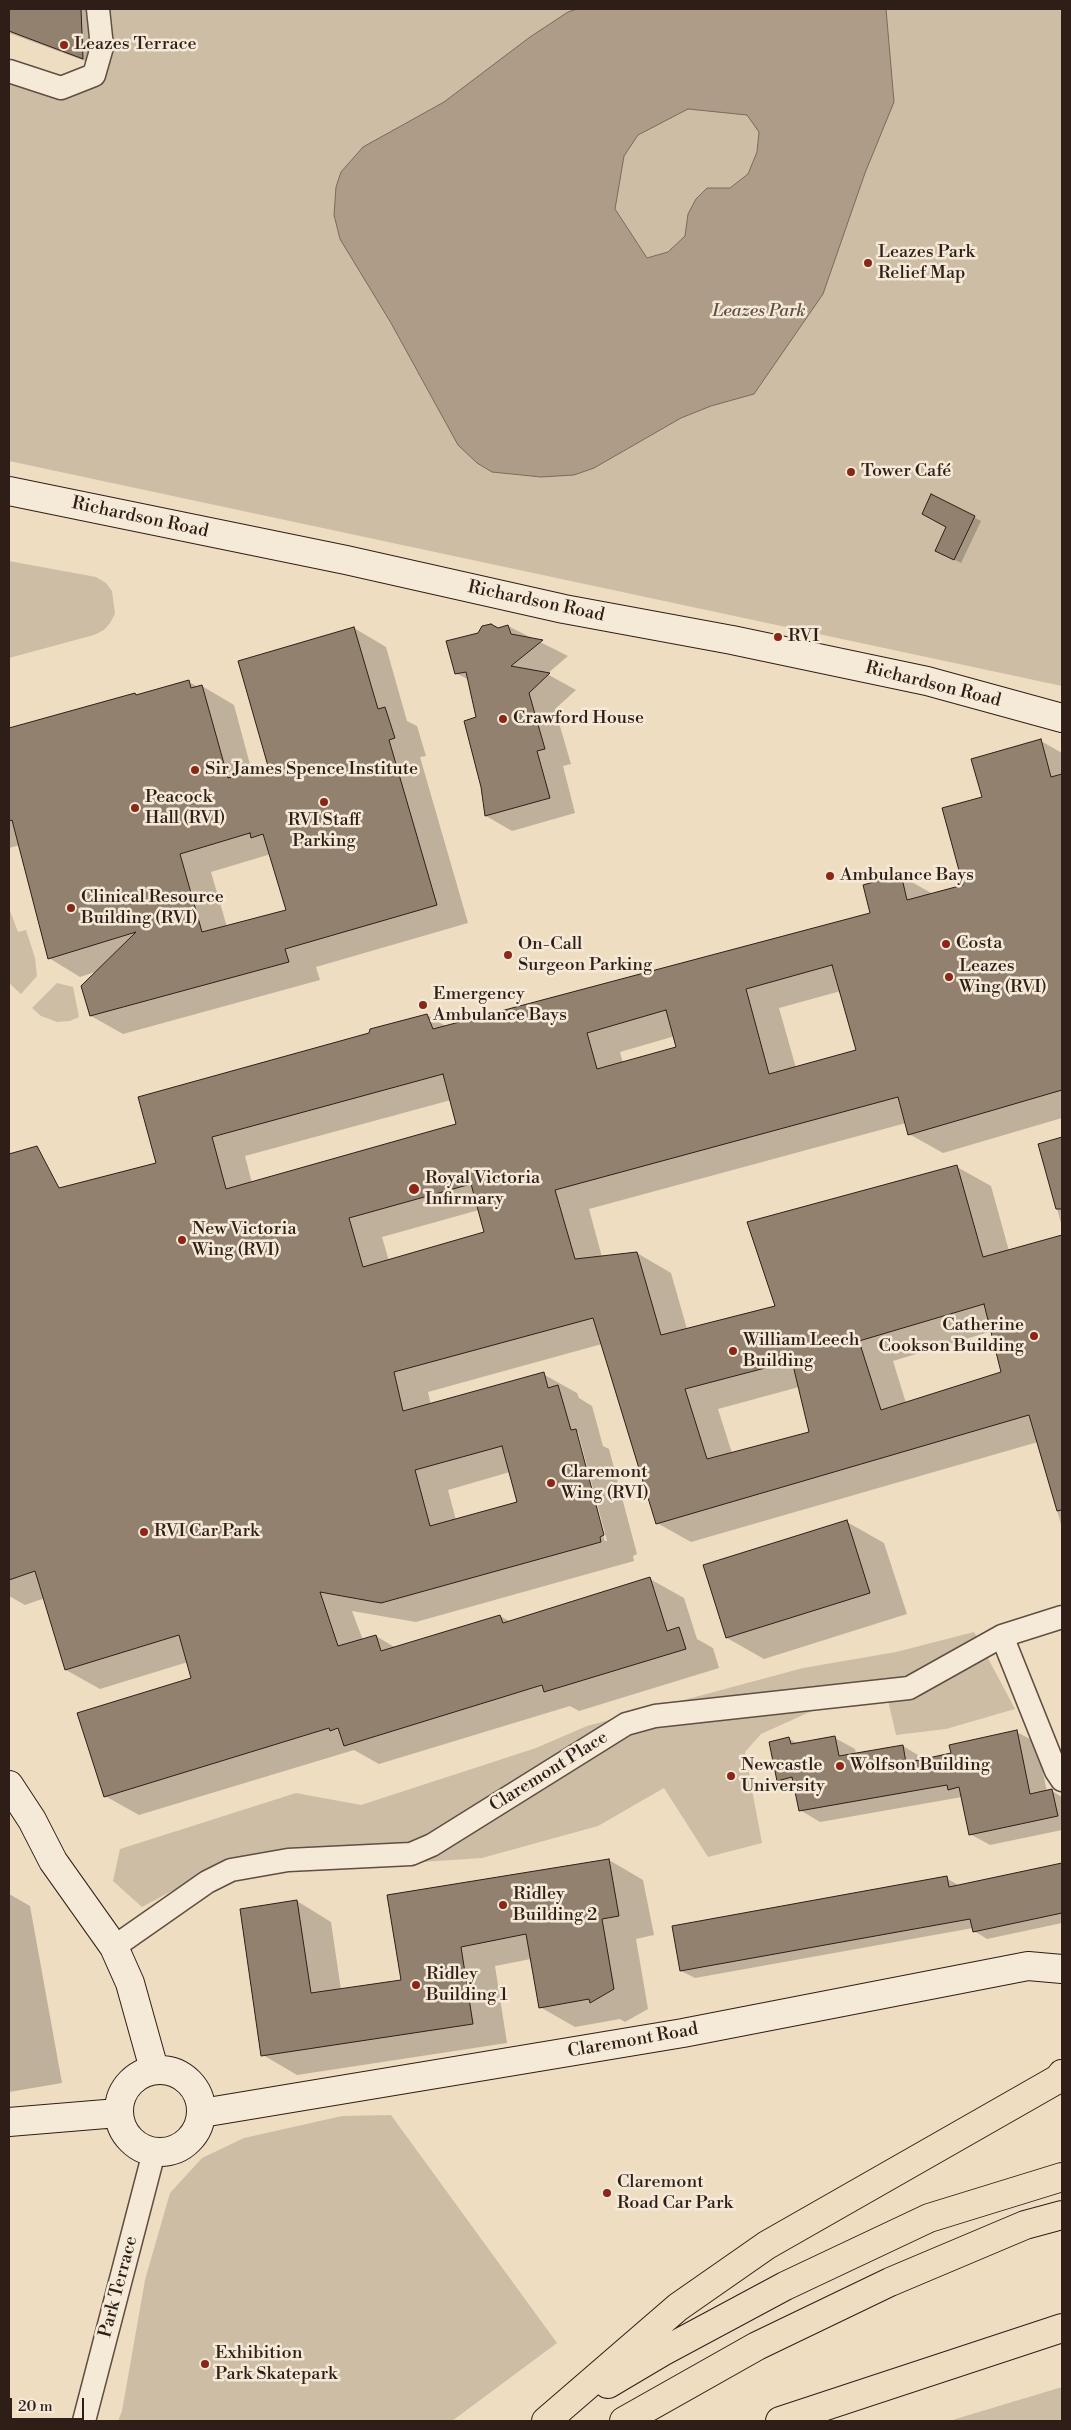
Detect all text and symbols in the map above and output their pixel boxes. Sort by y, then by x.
place label: Leazes Terrace [74,34,197,56]
marker: Leazes Terrace [58,39,70,51]
place label: Leazes Park Relief Map [878,242,975,284]
marker: Leazes Park Relief Map [862,257,874,269]
park label: Leazes Park [712,301,806,323]
place label: Tower Café [861,461,951,483]
marker: Tower Café [845,466,857,478]
street label: Richardson Road [70,493,210,543]
street label: Richardson Road [466,577,606,627]
place label: RVI [788,626,819,648]
marker: RVI [772,631,784,643]
street label: Richardson Road [863,658,1003,712]
place label: Crawford House [513,708,644,730]
marker: Crawford House [497,713,509,725]
place label: Sir James Spence Institute [205,759,418,781]
marker: Sir James Spence Institute [189,764,201,776]
place label: Peacock Hall (RVI) [145,787,225,830]
marker: RVI Staff Parking [318,796,330,808]
marker: Peacock Hall (RVI) [129,802,141,814]
place label: RVI Staff Parking [288,810,360,852]
place label: Ambulance Bays [840,865,974,887]
marker: Ambulance Bays [824,870,836,882]
place label: Clinical Resource Building (RVI) [81,887,224,930]
marker: Clinical Resource Building (RVI) [65,902,77,914]
place label: Costa [956,933,1002,955]
place label: On-Call Surgeon Parking [518,934,652,976]
marker: Costa [940,938,952,950]
marker: On-Call Surgeon Parking [502,949,514,961]
place label: Leazes Wing (RVI) [959,956,1047,999]
marker: Leazes Wing (RVI) [943,971,955,983]
place label: Emergency Ambulance Bays [433,984,567,1026]
marker: Emergency Ambulance Bays [417,999,429,1011]
place label: Royal Victoria Infirmary [425,1168,540,1210]
marker: Royal Victoria Infirmary [407,1182,421,1196]
place label: New Victoria Wing (RVI) [192,1219,297,1262]
marker: New Victoria Wing (RVI) [176,1234,188,1246]
place label: Catherine Cookson Building [878,1315,1024,1358]
place label: William Leech Building [743,1330,860,1372]
marker: Catherine Cookson Building [1028,1330,1040,1342]
marker: William Leech Building [727,1345,739,1357]
place label: Claremont Wing (RVI) [561,1462,649,1505]
marker: Claremont Wing (RVI) [545,1477,557,1489]
place label: RVI Car Park [154,1521,259,1543]
marker: RVI Car Park [138,1526,150,1538]
street label: Claremont Place [486,1727,612,1817]
place label: Newcastle University [741,1755,825,1798]
place label: Wolfson Building [850,1755,990,1777]
marker: Wolfson Building [834,1760,846,1772]
marker: Newcastle University [725,1770,737,1782]
place label: Ridley Building 2 [513,1884,597,1926]
marker: Ridley Building 2 [497,1899,509,1911]
place label: Ridley Building 1 [426,1964,508,2006]
marker: Ridley Building 1 [410,1979,422,1991]
street label: Claremont Road [566,2019,700,2063]
place label: Claremont Road Car Park [617,2172,733,2214]
marker: Claremont Road Car Park [601,2187,613,2199]
street label: Park Terrace [95,2234,143,2340]
place label: Exhibition Park Skatepark [215,2343,337,2386]
marker: Exhibition Park Skatepark [199,2358,211,2370]
scale bar [12,2388,86,2420]
text: 20 m [18,2397,53,2416]

